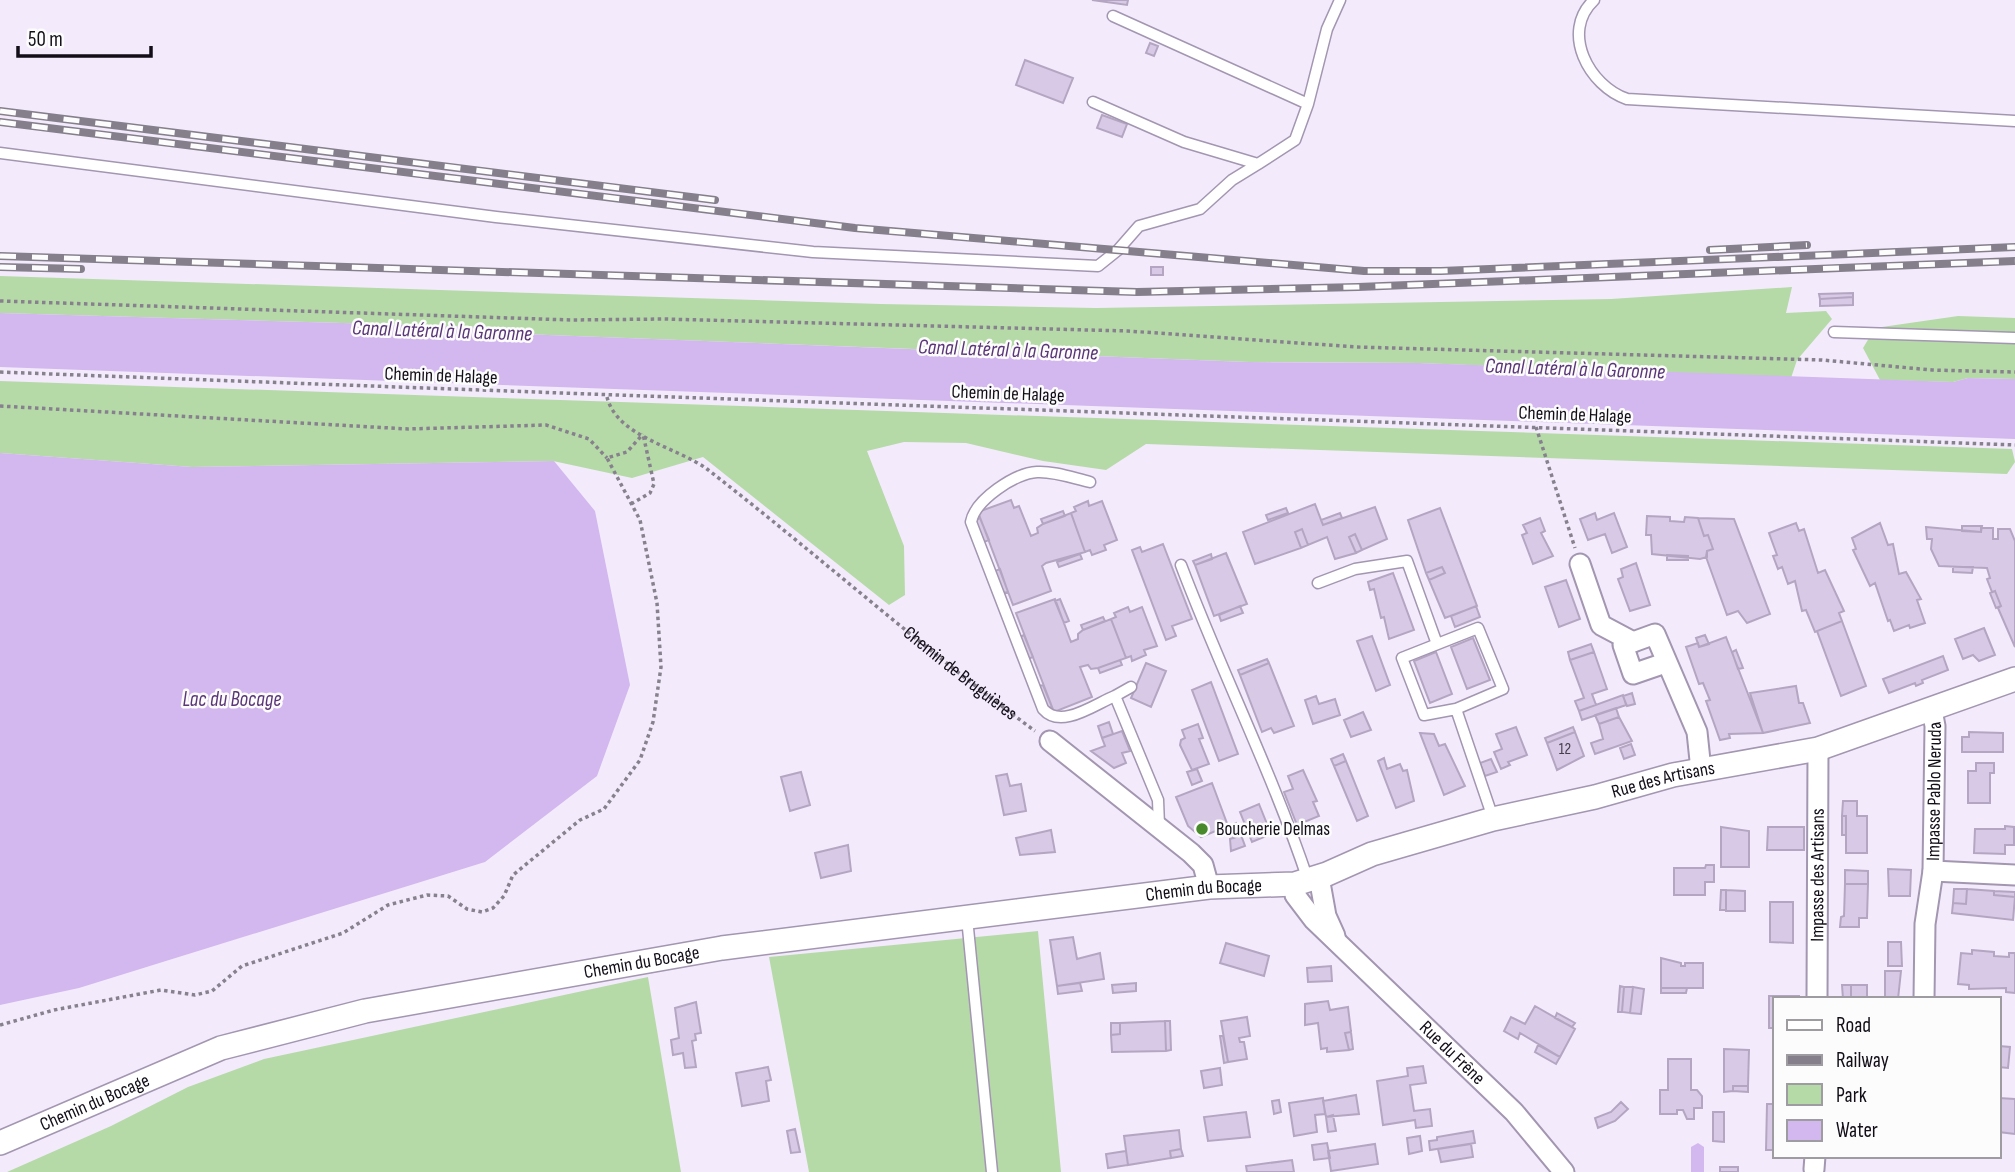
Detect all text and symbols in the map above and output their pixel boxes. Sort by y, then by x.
scale bar [18,14,150,58]
text: 50 m [28,27,63,52]
water label: Canal Latéral à la Garonne [351,315,533,347]
water label: Canal Latéral à la Garonne [917,334,1099,366]
water label: Canal Latéral à la Garonne [1484,353,1666,385]
street label: Chemin de Halage [384,363,498,389]
street label: Chemin de Halage [951,381,1065,407]
street label: Chemin de Halage [1518,402,1632,428]
street label: Chemin de Bruguières [898,621,1022,725]
water label: Lac du Bocage [182,687,282,712]
street label: Impasse Pablo Neruda [1922,720,1947,861]
house number: 12 [1559,740,1571,759]
street label: Rue des Artisans [1609,756,1717,803]
street label: Impasse des Artisans [1806,808,1829,942]
place label: Boucherie Delmas [1216,818,1330,841]
marker: Boucherie Delmas [1194,821,1210,837]
street label: Chemin du Bocage [1144,874,1262,906]
street label: Chemin du Bocage [582,941,701,984]
legend [1773,997,2001,1158]
text: Road [1836,1013,1871,1038]
street label: Rue du Frêne [1415,1016,1490,1089]
text: Railway [1836,1048,1889,1073]
street label: Chemin du Bocage [36,1069,153,1136]
text: Park [1836,1083,1867,1108]
text: Water [1836,1118,1878,1143]

